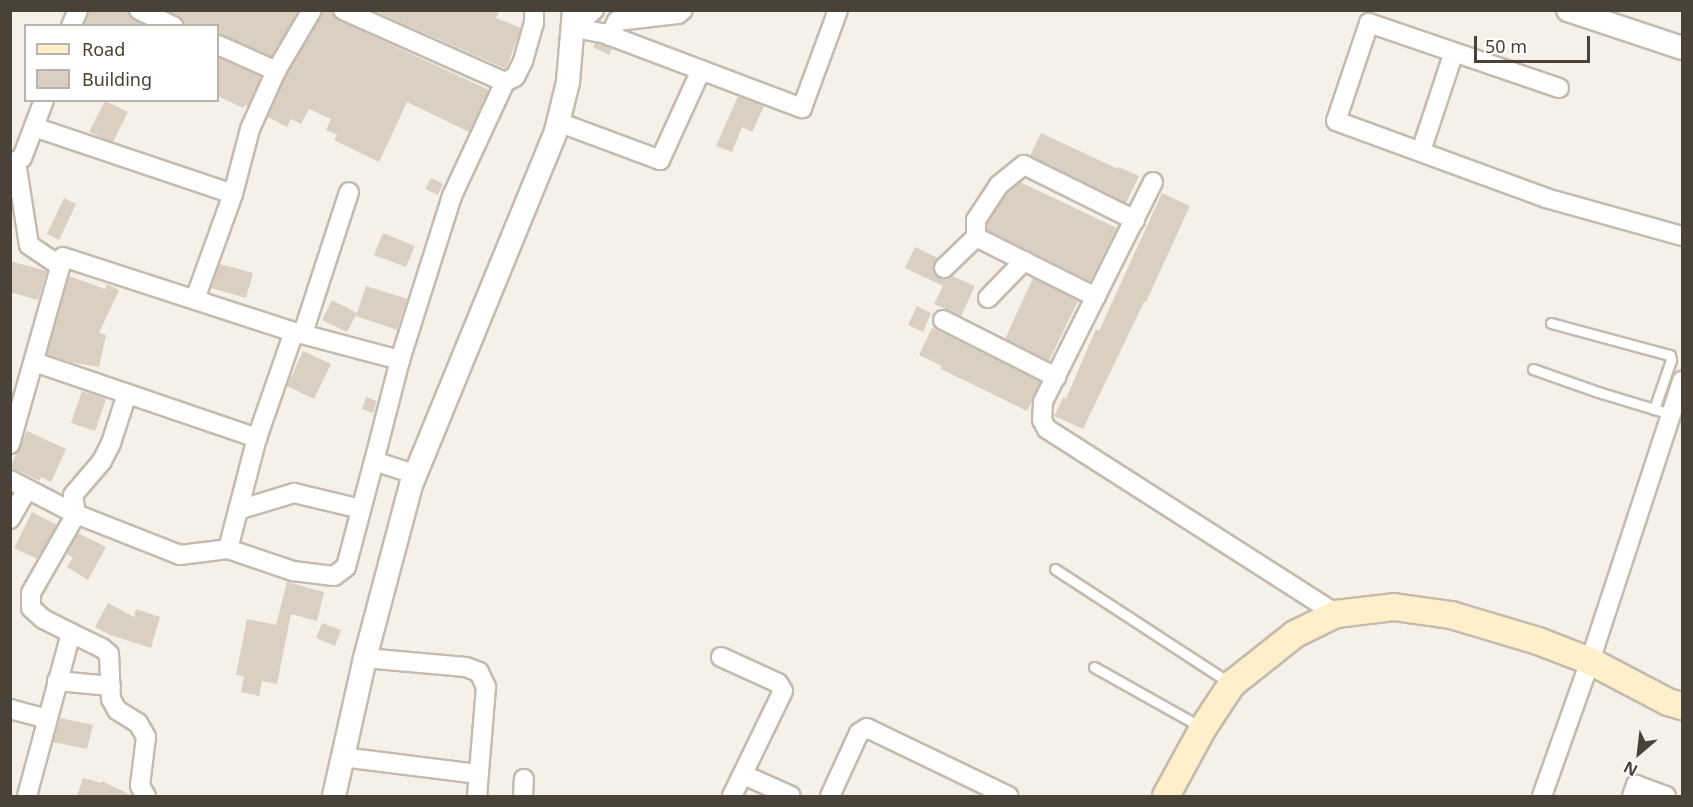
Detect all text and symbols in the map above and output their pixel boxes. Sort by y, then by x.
legend [24,24,219,102]
scale bar [1477,24,1592,62]
text: 50 m [1485,34,1527,58]
text: Road [82,37,125,61]
text: Building [82,67,152,91]
north arrow [1609,723,1669,783]
text: N [1620,756,1641,782]

